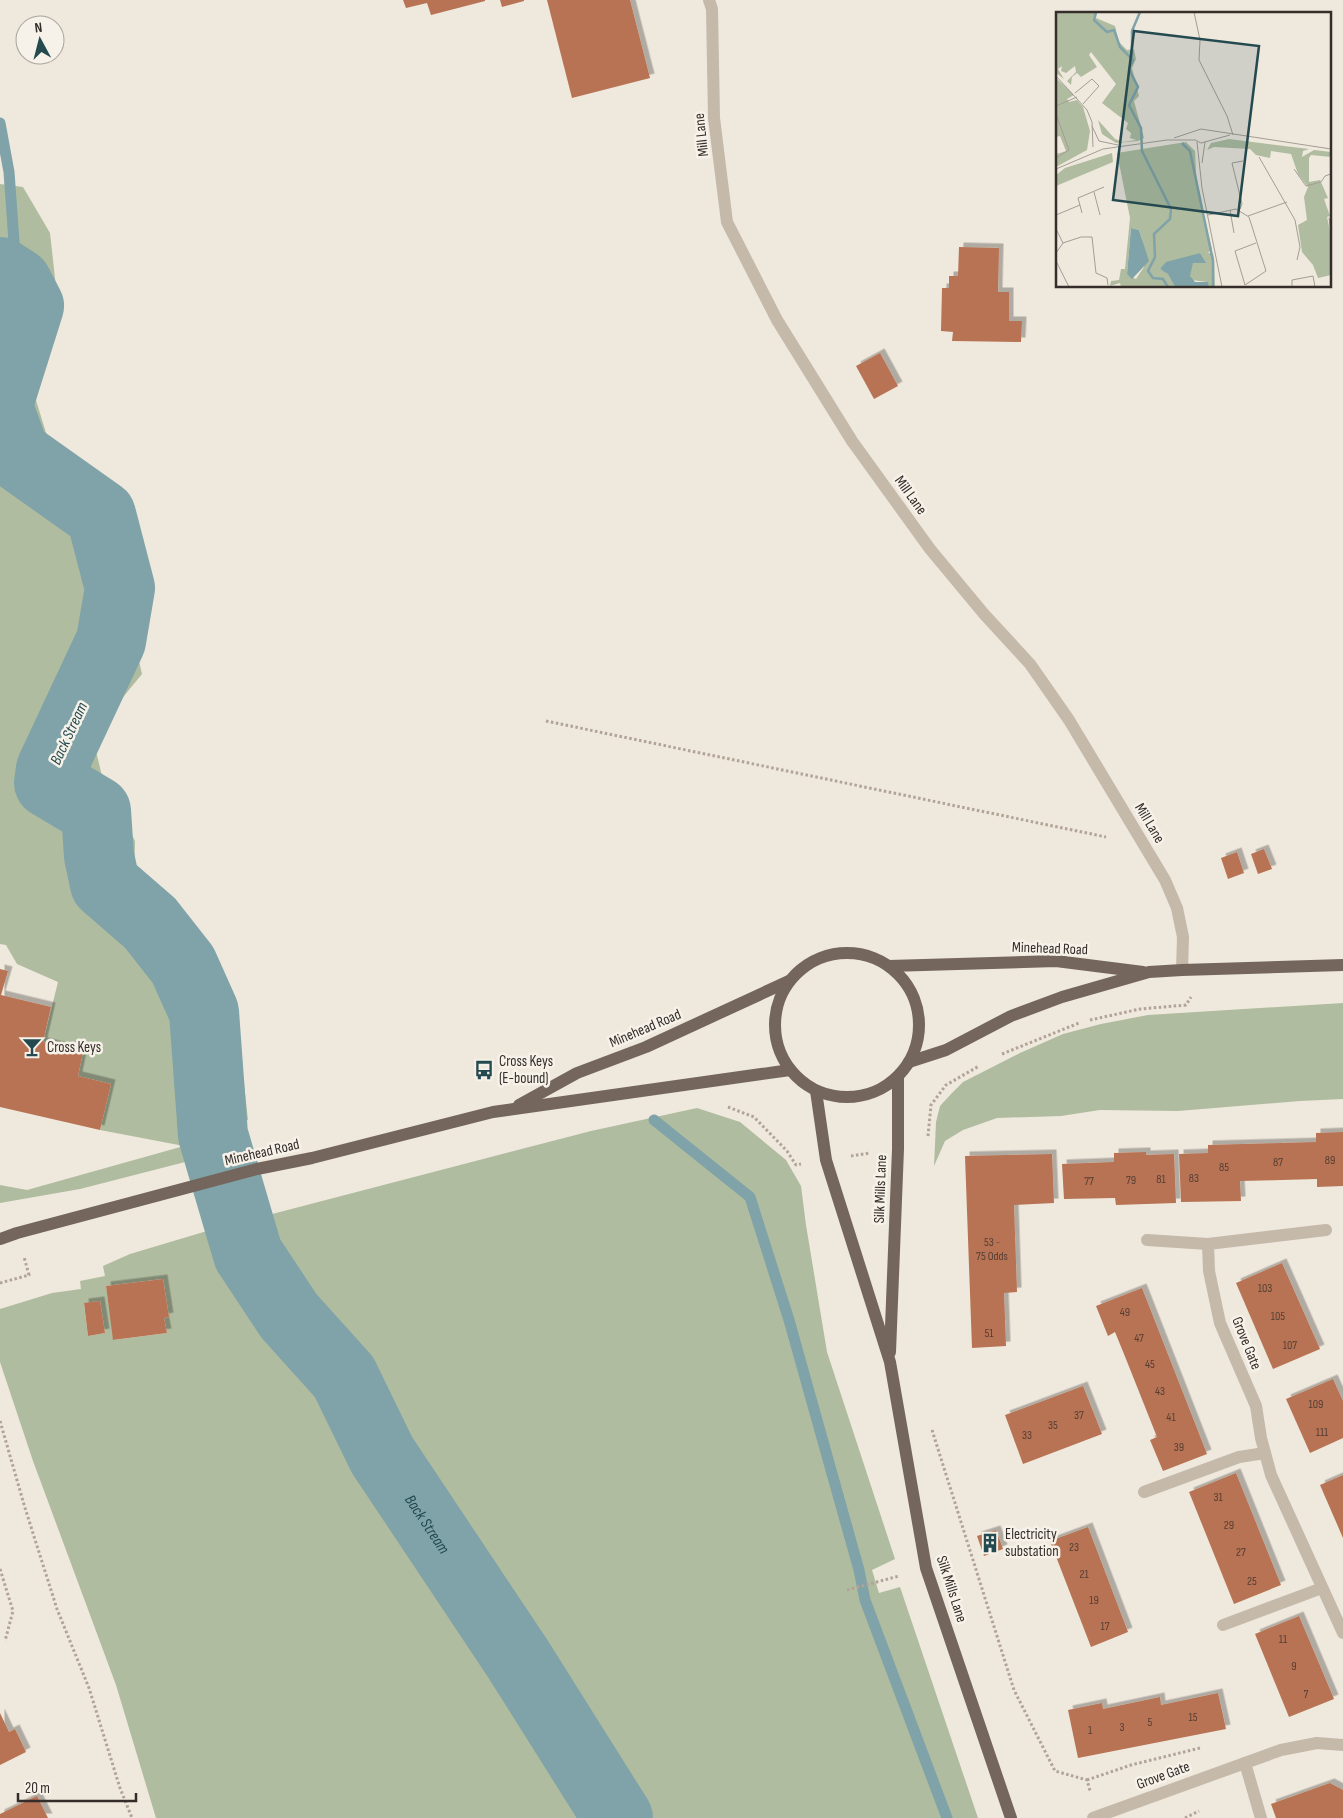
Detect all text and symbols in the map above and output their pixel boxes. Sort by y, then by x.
inset map [1056,12,1330,288]
north arrow [15,15,65,65]
text: N [34,19,43,36]
street label: Mill Lane [690,112,713,158]
street label: Mill Lane [890,472,931,518]
water label: Back Stream [47,699,92,768]
street label: Mill Lane [1130,800,1169,847]
street label: Minehead Road [1012,938,1088,959]
street label: Minehead Road [606,1005,684,1052]
bar icon: Cross Keys [21,1036,43,1058]
place label: Cross Keys [47,1038,101,1057]
place label: Cross Keys (E-bound) [499,1052,553,1088]
bus stop icon: Cross Keys (E-bound) [473,1059,495,1081]
street label: Minehead Road [223,1135,301,1170]
house number: 89 [1325,1153,1335,1168]
street label: Silk Mills Lane [870,1154,891,1224]
house number: 87 [1273,1155,1283,1170]
house number: 85 [1219,1160,1229,1175]
house number: 83 [1189,1171,1199,1186]
house number: 81 [1156,1172,1167,1187]
house number: 79 [1126,1173,1136,1188]
house number: 77 [1084,1174,1094,1189]
house number: 53 - 75 Odds [976,1235,1008,1264]
house number: 103 [1258,1281,1272,1296]
house number: 49 [1120,1305,1130,1320]
house number: 105 [1271,1309,1285,1324]
street label: Grove Gate [1227,1314,1266,1372]
house number: 51 [984,1326,994,1341]
house number: 47 [1134,1331,1144,1346]
house number: 107 [1283,1338,1297,1353]
house number: 45 [1145,1357,1155,1372]
house number: 43 [1155,1384,1165,1399]
house number: 109 [1309,1397,1323,1412]
house number: 37 [1074,1408,1084,1423]
house number: 41 [1166,1410,1176,1425]
house number: 35 [1048,1418,1058,1433]
house number: 111 [1316,1425,1329,1440]
house number: 33 [1022,1428,1032,1443]
house number: 39 [1174,1440,1184,1455]
house number: 31 [1213,1490,1223,1505]
water label: Back Stream [400,1492,453,1558]
house number: 29 [1224,1518,1234,1533]
place label: Electricity substation [1005,1525,1059,1561]
building icon: Electricity substation [979,1532,1001,1554]
house number: 23 [1069,1540,1079,1555]
house number: 27 [1236,1545,1246,1560]
street label: Silk Mills Lane [932,1553,971,1625]
house number: 21 [1079,1567,1089,1582]
house number: 25 [1247,1574,1257,1589]
house number: 19 [1089,1593,1099,1608]
house number: 17 [1101,1619,1110,1634]
house number: 11 [1279,1632,1288,1647]
house number: 9 [1291,1659,1297,1674]
house number: 7 [1304,1687,1309,1702]
house number: 15 [1188,1710,1198,1725]
house number: 5 [1148,1715,1153,1730]
house number: 3 [1119,1720,1125,1735]
house number: 1 [1088,1723,1093,1738]
street label: Grove Gate [1134,1757,1192,1794]
scale bar [18,1770,135,1802]
text: 20 m [25,1779,50,1798]

